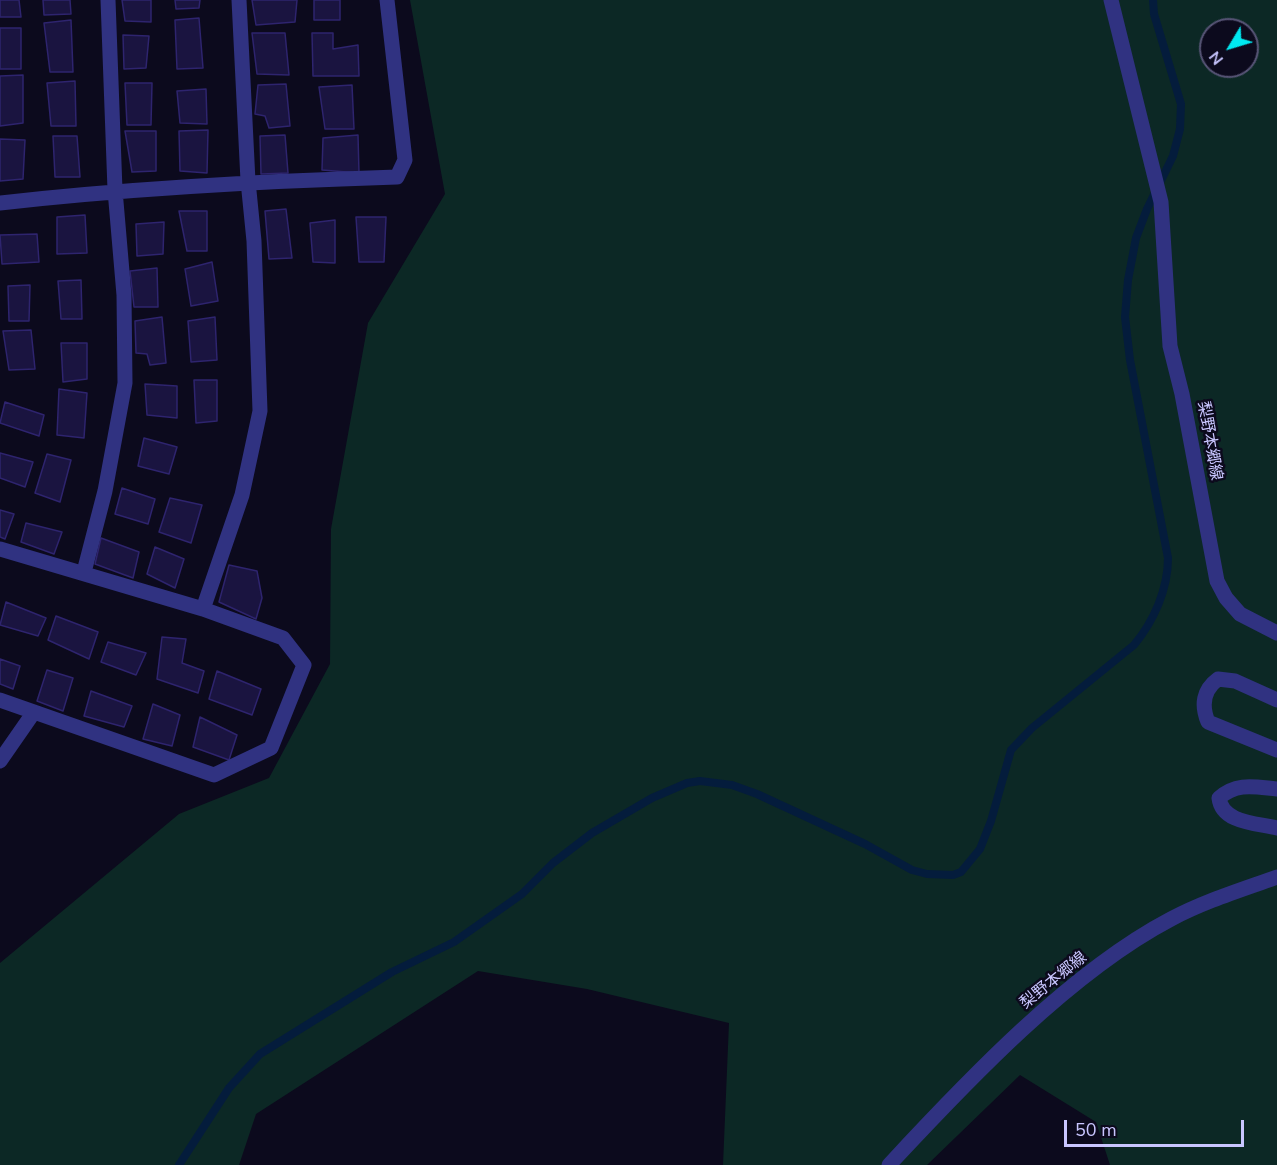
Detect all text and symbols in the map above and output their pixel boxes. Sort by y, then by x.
north arrow [1199,18,1259,78]
text: N [1204,46,1229,69]
street label: 梨野本郷線 [1193,400,1225,482]
street label: 梨野本郷線 [1017,948,1091,1014]
scale bar [1067,1108,1247,1146]
text: 50 m [1075,1118,1117,1142]

